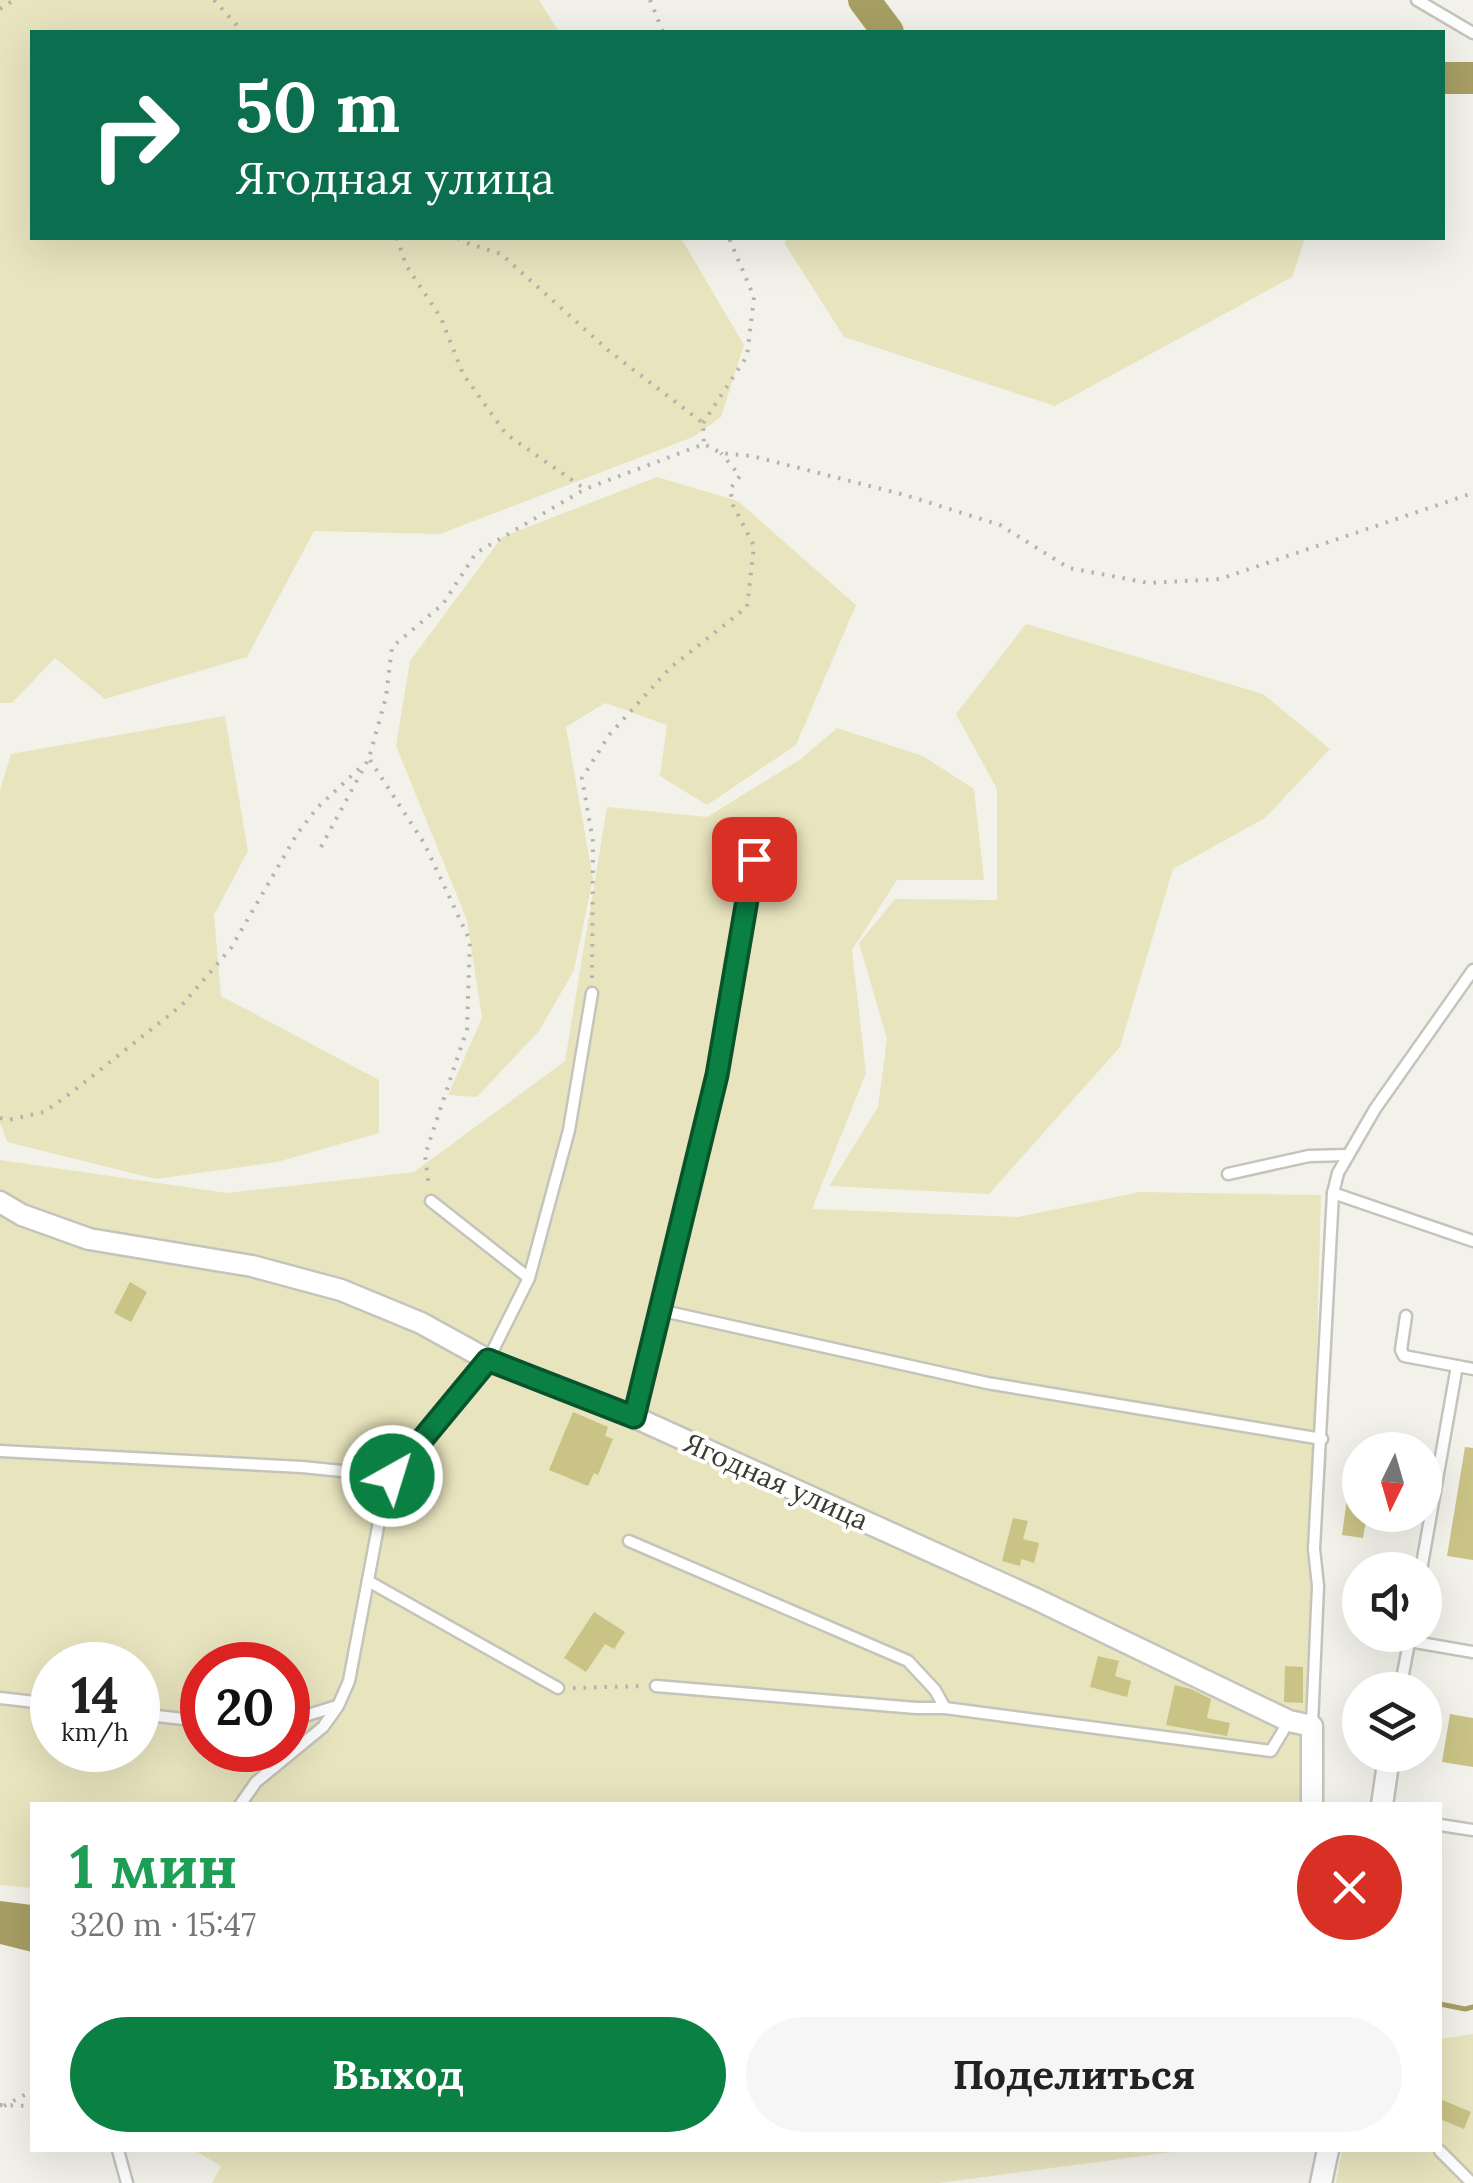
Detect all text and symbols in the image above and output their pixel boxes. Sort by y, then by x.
text: 50 m [235,62,400,151]
icon: right [70,70,200,200]
text: Ягодная улица [235,149,555,206]
pin [712,817,797,902]
icon: arrive [727,832,782,887]
position arrow [340,1424,444,1528]
street label: Ягодная улица [678,1424,874,1538]
north arrow [1342,1432,1442,1532]
map controls [1342,1432,1442,1772]
button: sound [1342,1552,1442,1652]
speed limit sign: 20 [180,1642,310,1772]
text: 14 [71,1663,119,1727]
button: layers [1342,1672,1442,1772]
text: km/h [61,1716,129,1748]
text: 1 мин [70,1828,238,1904]
button: close [1297,1835,1402,1940]
text: 320 m · 15:47 [70,1904,256,1945]
button: Выход [70,2017,726,2132]
button: Поделиться [746,2017,1402,2132]

